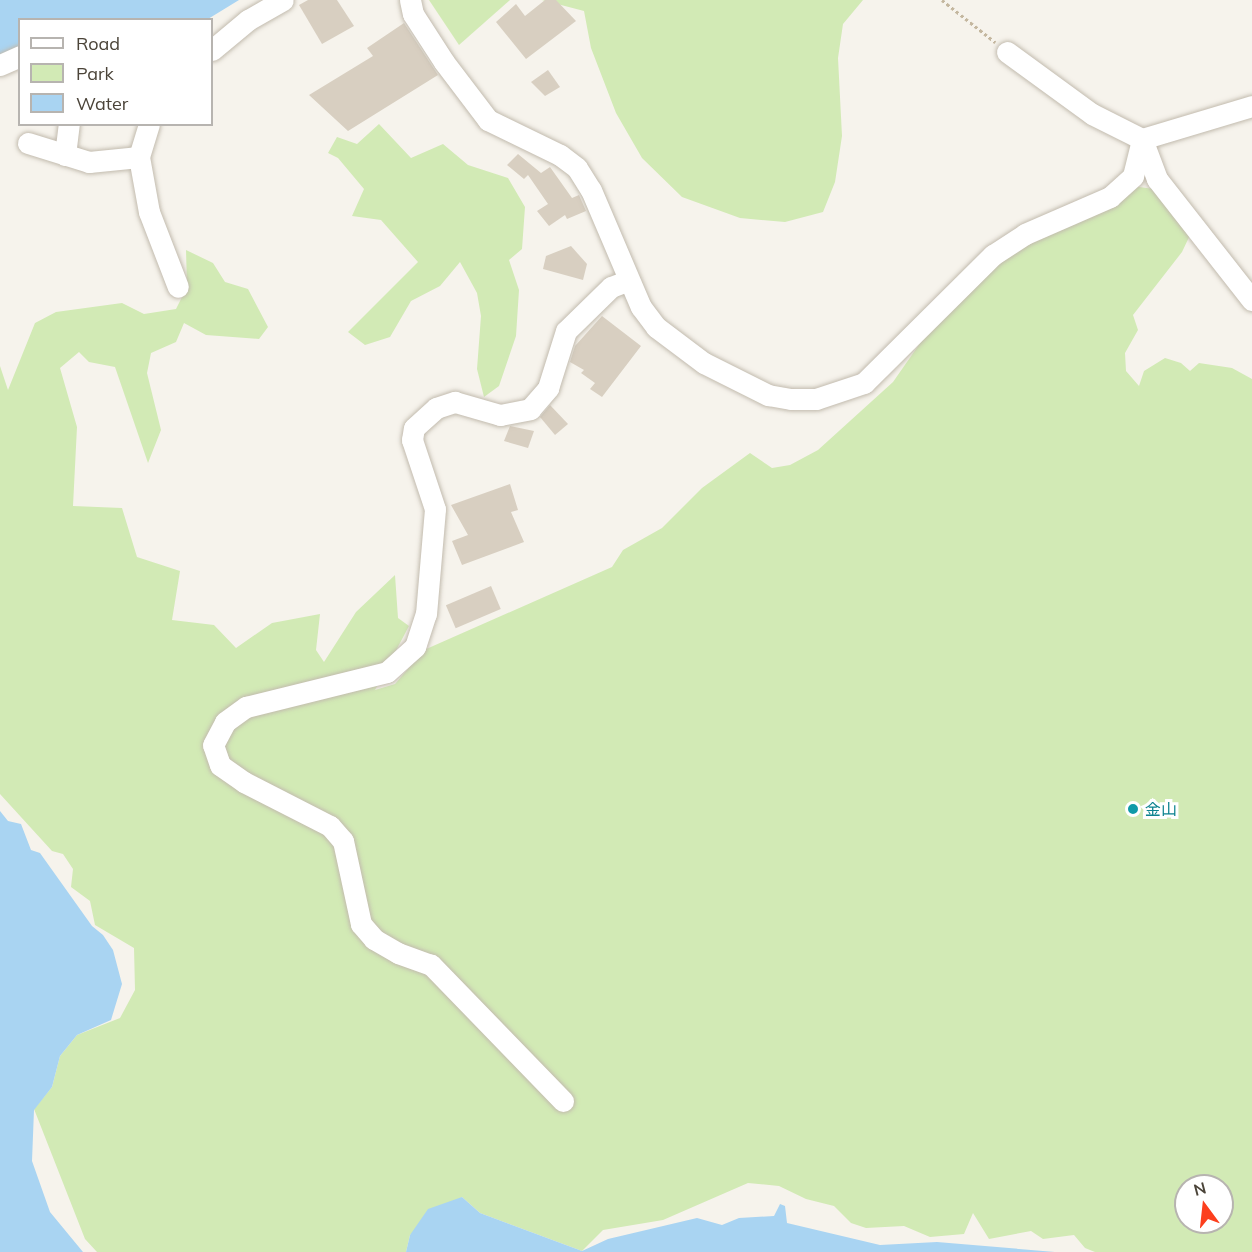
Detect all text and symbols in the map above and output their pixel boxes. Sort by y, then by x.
legend [18,18,213,126]
text: Road [76,32,120,55]
text: Park [76,62,114,85]
text: Water [76,92,128,115]
place label: 金山 [1145,799,1177,819]
marker: 金山 [1126,802,1140,816]
north arrow [1174,1174,1234,1234]
text: N [1191,1177,1208,1200]

